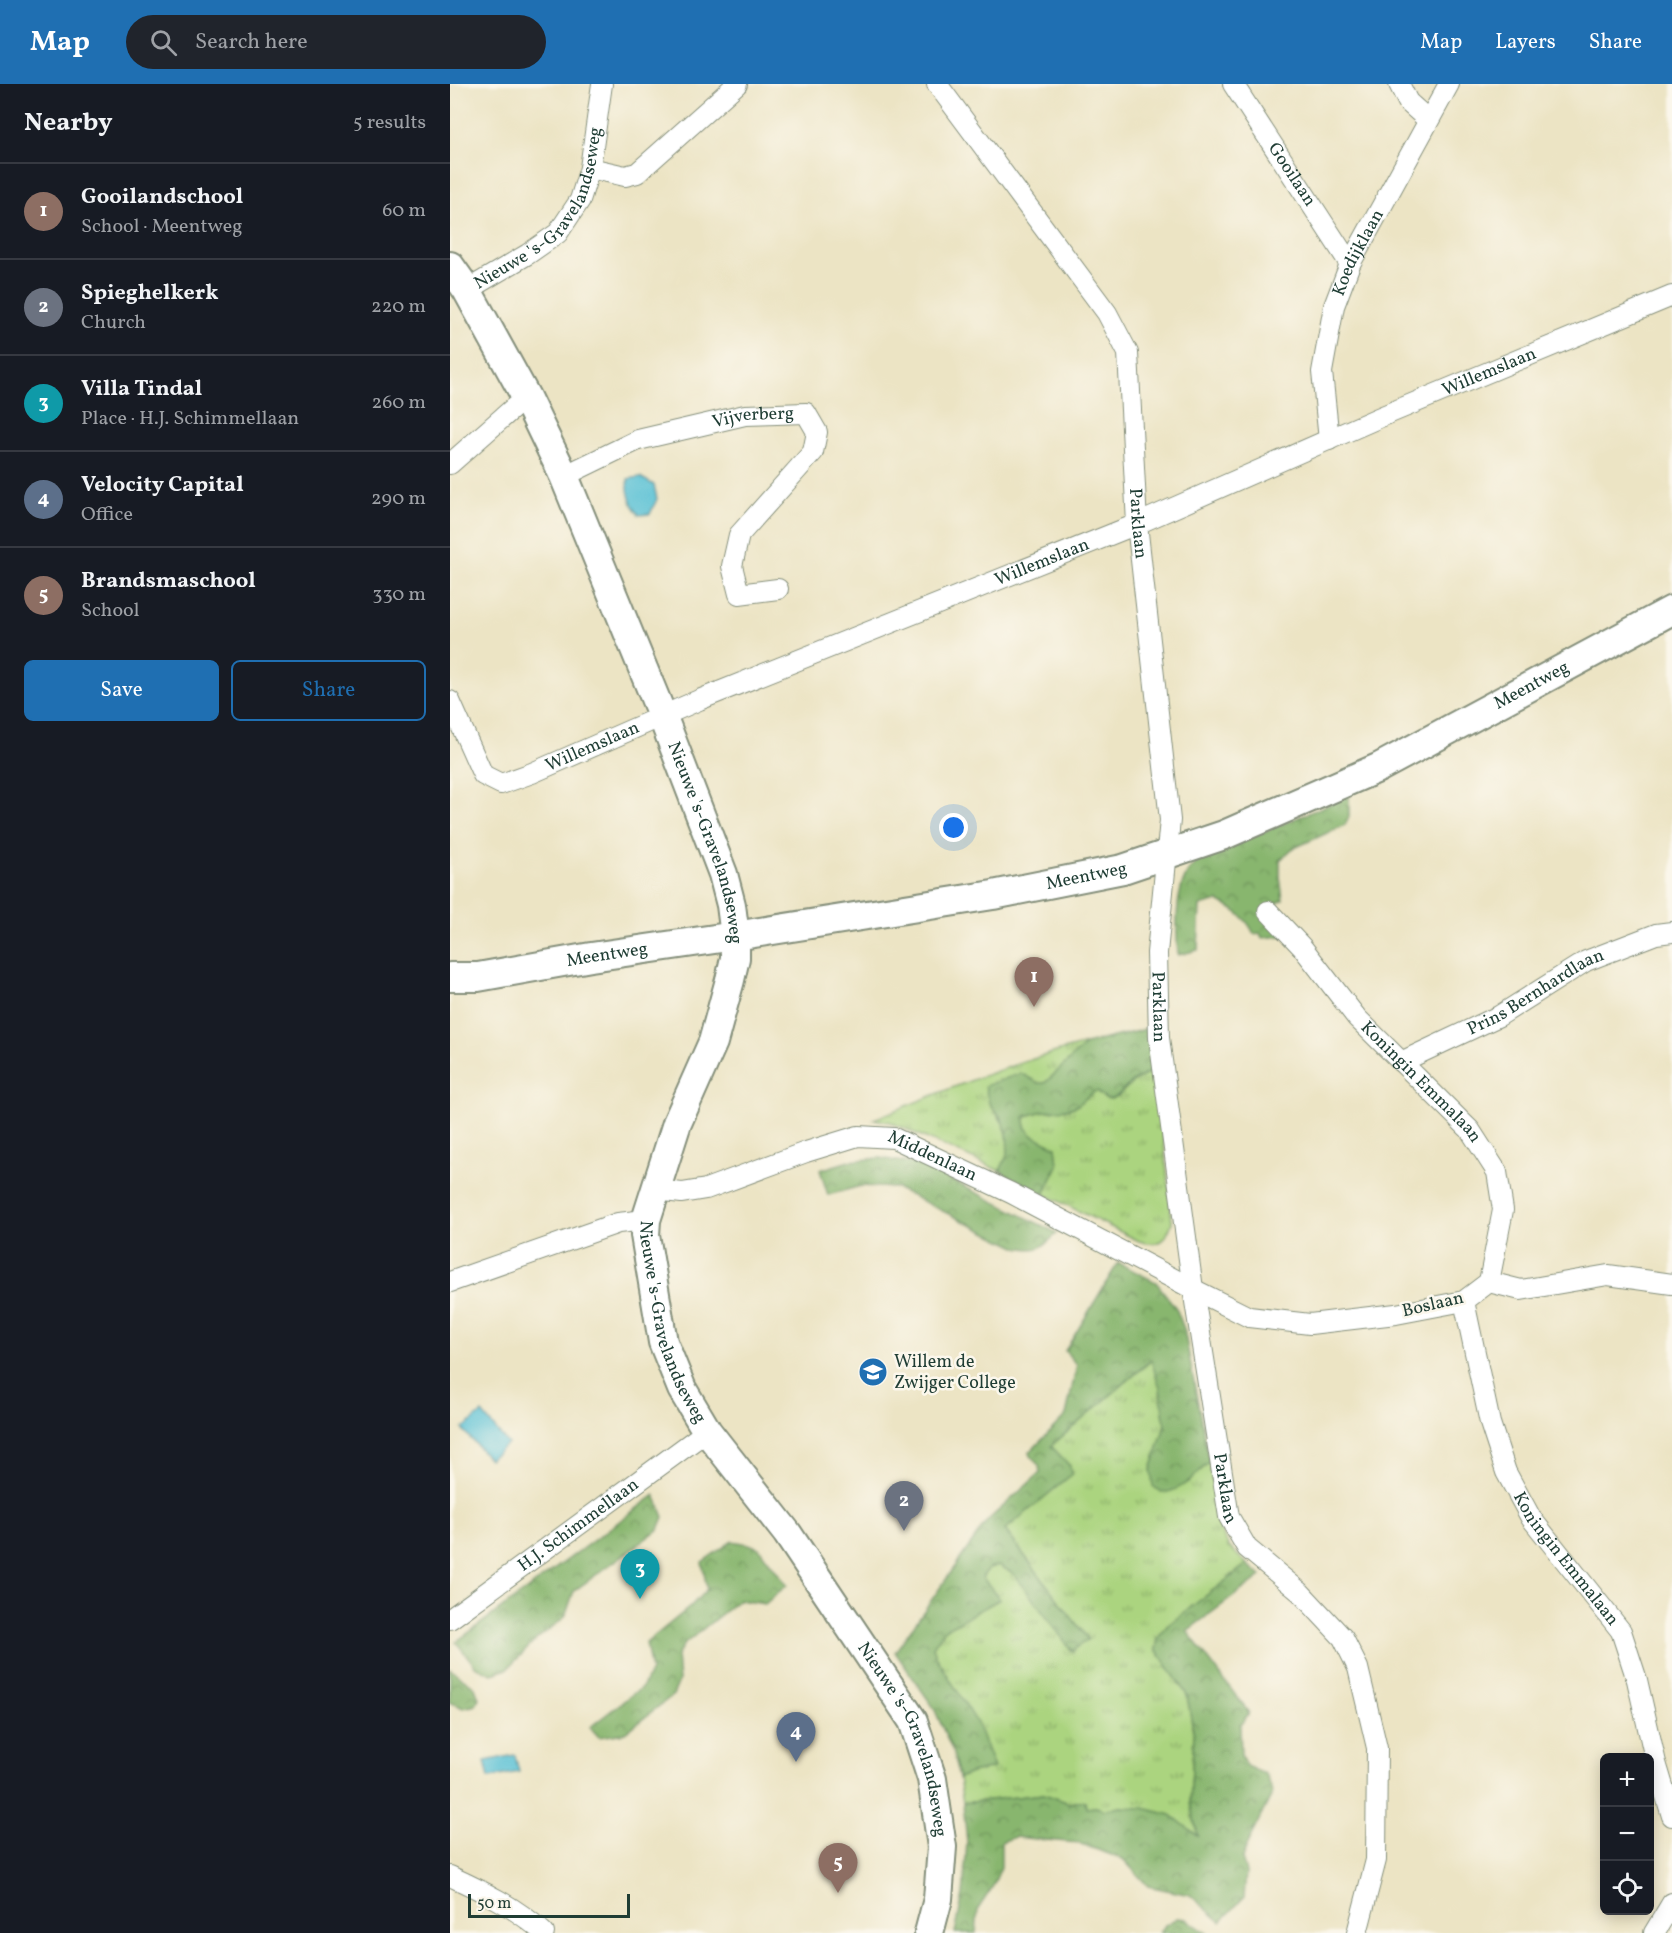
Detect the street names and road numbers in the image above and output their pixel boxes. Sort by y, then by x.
street label: Nieuwe 's-Gravelandseweg [469,125,608,296]
street label: Gooilaan [1262,138,1322,212]
street label: Koedijklaan [1326,205,1390,300]
street label: Willemslaan [1438,341,1540,403]
street label: Vijverberg [710,401,794,435]
street label: Parklaan [1123,487,1153,560]
street label: Willemslaan [991,532,1093,592]
street label: Meentweg [1490,655,1574,716]
street label: Willemslaan [542,715,643,778]
street label: Nieuwe 's-Gravelandseweg [661,738,748,944]
street label: Meentweg [1044,856,1129,897]
street label: Meentweg [564,936,649,974]
street label: Prins Bernhardlaan [1463,943,1608,1042]
street label: Parklaan [1145,971,1172,1043]
street label: Koningin Emmalaan [1355,1016,1488,1148]
street label: Middenlaan [884,1124,981,1188]
street label: Nieuwe 's-Gravelandseweg [632,1220,712,1428]
street label: Boslaan [1400,1286,1467,1324]
street label: Parklaan [1207,1451,1243,1529]
street label: H.J. Schimmellaan [513,1472,644,1578]
street label: Koningin Emmalaan [1507,1487,1625,1631]
street label: Nieuwe 's-Gravelandseweg [851,1637,953,1839]

